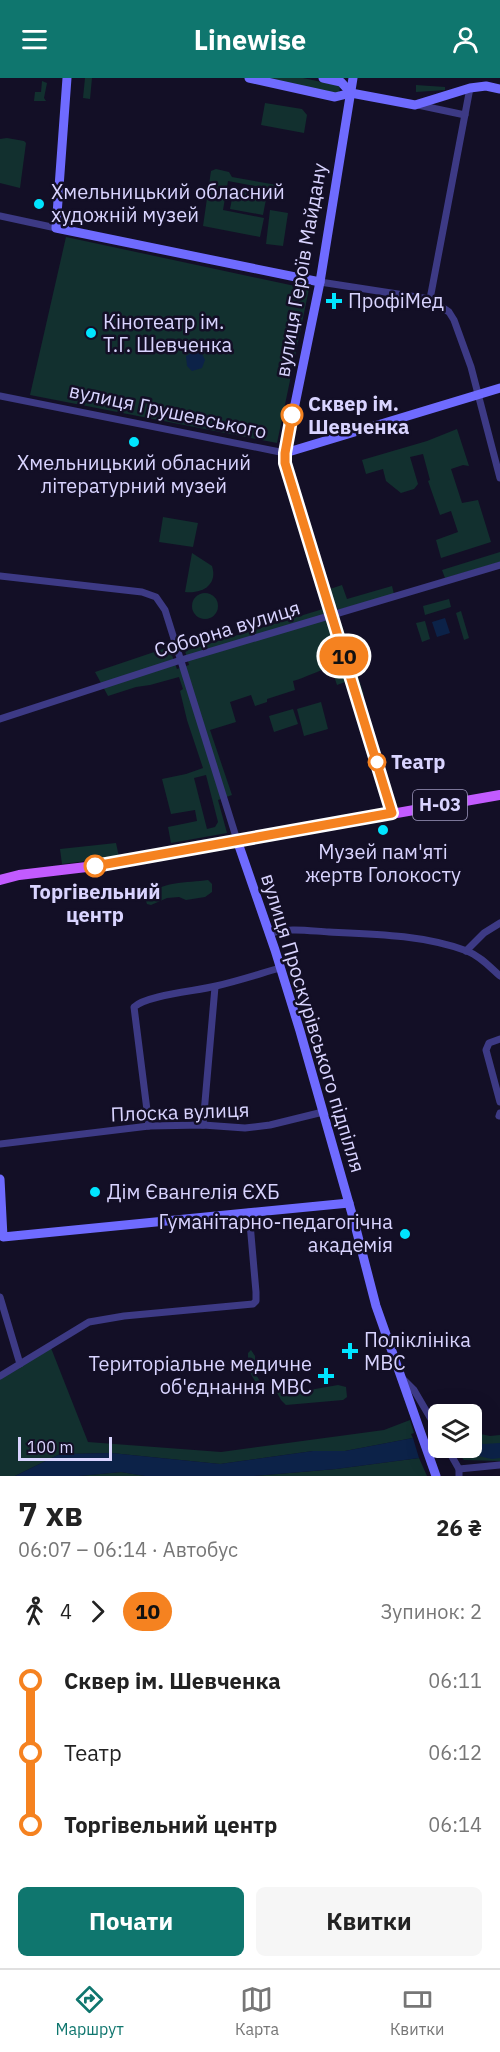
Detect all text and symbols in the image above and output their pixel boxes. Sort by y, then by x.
text: Linewise [194,22,306,57]
icon: menu [18,23,51,56]
icon: person [449,23,482,56]
street label: вулиця Героїв Майдану [268,161,333,379]
place label: Хмельницький обласний художній музей [51,178,285,228]
marker: Хмельницький обласний художній музей [32,197,46,211]
place label: ПрофіМед [348,287,444,314]
marker: ПрофіМед [325,292,343,310]
place label: Кінотеатр ім. Т.Г. Шевченка [103,308,232,358]
marker: Кінотеатр ім. Т.Г. Шевченка [84,326,98,340]
street label: вулиця Грушевського [67,376,269,445]
place label: Сквер ім. Шевченка [308,390,409,440]
marker: Сквер ім. Шевченка [281,404,303,426]
marker: Хмельницький обласний літературний музей [127,435,141,449]
place label: Хмельницький обласний літературний музей [17,449,251,499]
street label: Соборна вулиця [151,593,303,664]
line badge: 10 [317,636,371,676]
text: 10 [331,642,357,670]
place label: Театр [391,748,445,775]
marker: Театр [368,753,386,771]
road number: Н-03 [413,790,467,820]
marker: Музей пам'яті жертв Голокосту [376,823,390,837]
place label: Музей пам'яті жертв Голокосту [305,838,461,888]
marker: Торгівельний центр [84,855,106,877]
street label: вулиця Проскурівського підпілля [255,870,372,1176]
place label: Торгівельний центр [29,878,161,928]
street label: Плоска вулиця [110,1096,250,1127]
place label: Дім Євангелія ЄХБ [107,1178,280,1205]
marker: Дім Євангелія ЄХБ [88,1185,102,1199]
place label: Гуманітарно-педагогічна академія [158,1208,393,1258]
marker: Гуманітарно-педагогічна академія [398,1227,412,1241]
place label: Поліклініка МВС [364,1326,471,1376]
marker: Поліклініка МВС [341,1342,359,1360]
place label: Територіальне медичне об'єднання МВС [88,1350,312,1400]
marker: Територіальне медичне об'єднання МВС [317,1367,335,1385]
map controls [428,1404,482,1458]
button: layers [428,1404,482,1458]
scale bar [18,1434,112,1462]
text: 100 m [27,1437,74,1457]
text: 7 хв [18,1492,83,1535]
text: 26 ₴ [436,1513,482,1542]
text: 06:07 – 06:14 · Автобус [18,1536,238,1563]
icon: walk [18,1595,51,1628]
icon: forward [81,1595,114,1628]
text: 10 [135,1597,160,1625]
text: 4 [60,1598,72,1625]
text: Зупинок: 2 [380,1598,482,1625]
text: Сквер ім. Шевченка [64,1666,281,1695]
text: 06:11 [428,1667,482,1694]
text: Театр [64,1738,122,1767]
text: 06:12 [428,1739,482,1766]
text: Торгівельний центр [64,1810,277,1839]
text: 06:14 [428,1811,482,1838]
button: Почати [18,1887,244,1956]
button: Квитки [256,1887,482,1956]
tab: Маршрут [55,1983,124,2039]
tab: Карта [235,1983,279,2039]
tab: Квитки [390,1983,444,2039]

